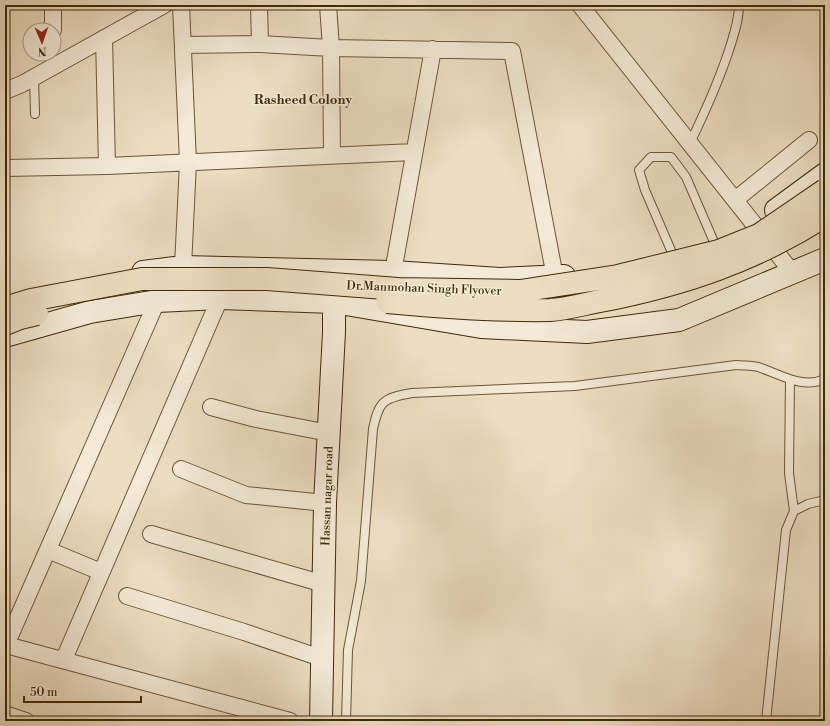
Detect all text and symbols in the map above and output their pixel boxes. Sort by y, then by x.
north arrow [22,22,62,62]
text: N [37,44,47,58]
district label: Rasheed Colony [254,92,353,108]
street label: Dr.Manmohan Singh Flyover [346,278,502,299]
street label: Hassan nagar road [318,446,337,546]
scale bar [24,678,141,704]
text: 50 m [30,685,58,700]

